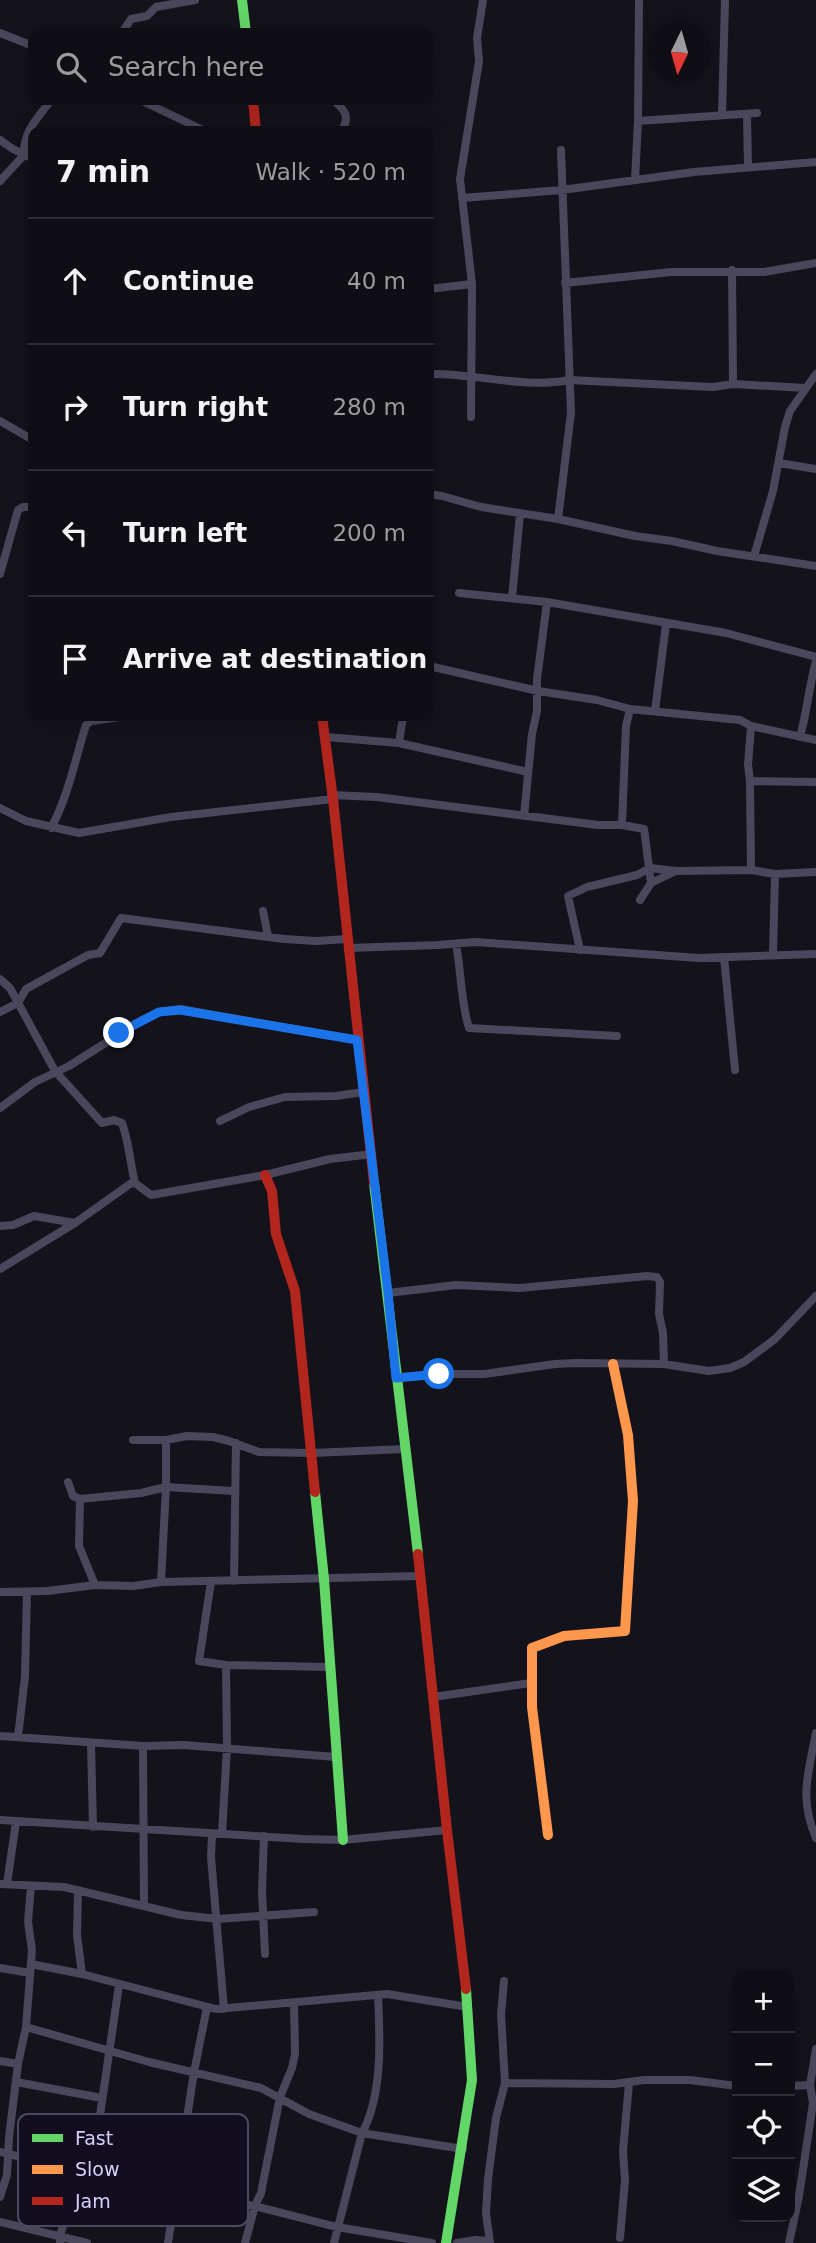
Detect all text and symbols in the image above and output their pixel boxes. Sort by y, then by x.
north arrow [648,21,711,84]
search box [28,28,434,105]
icon: search [52,48,90,86]
text: Search here [108,52,264,82]
text: 7 min [56,154,150,189]
text: Walk · 520 m [255,159,406,185]
icon: ahead [56,262,94,300]
text: Continue [123,266,254,296]
text: 40 m [347,268,406,294]
icon: right [56,388,94,426]
text: Turn right [123,392,268,422]
text: 280 m [332,394,406,420]
icon: left [56,514,94,552]
text: Turn left [123,518,247,548]
text: 200 m [332,520,406,546]
icon: arrive [56,640,94,678]
text: Arrive at destination [123,644,427,674]
route end [103,1017,134,1048]
route start [423,1358,454,1389]
map controls [732,1970,795,2222]
button: + [732,1970,795,2033]
button: − [732,2033,795,2096]
button: locate [732,2096,795,2159]
legend [18,2114,248,2226]
text: Fast [75,2127,113,2149]
text: Slow [75,2158,120,2180]
button: layers [732,2159,795,2222]
text: Jam [74,2190,111,2212]

